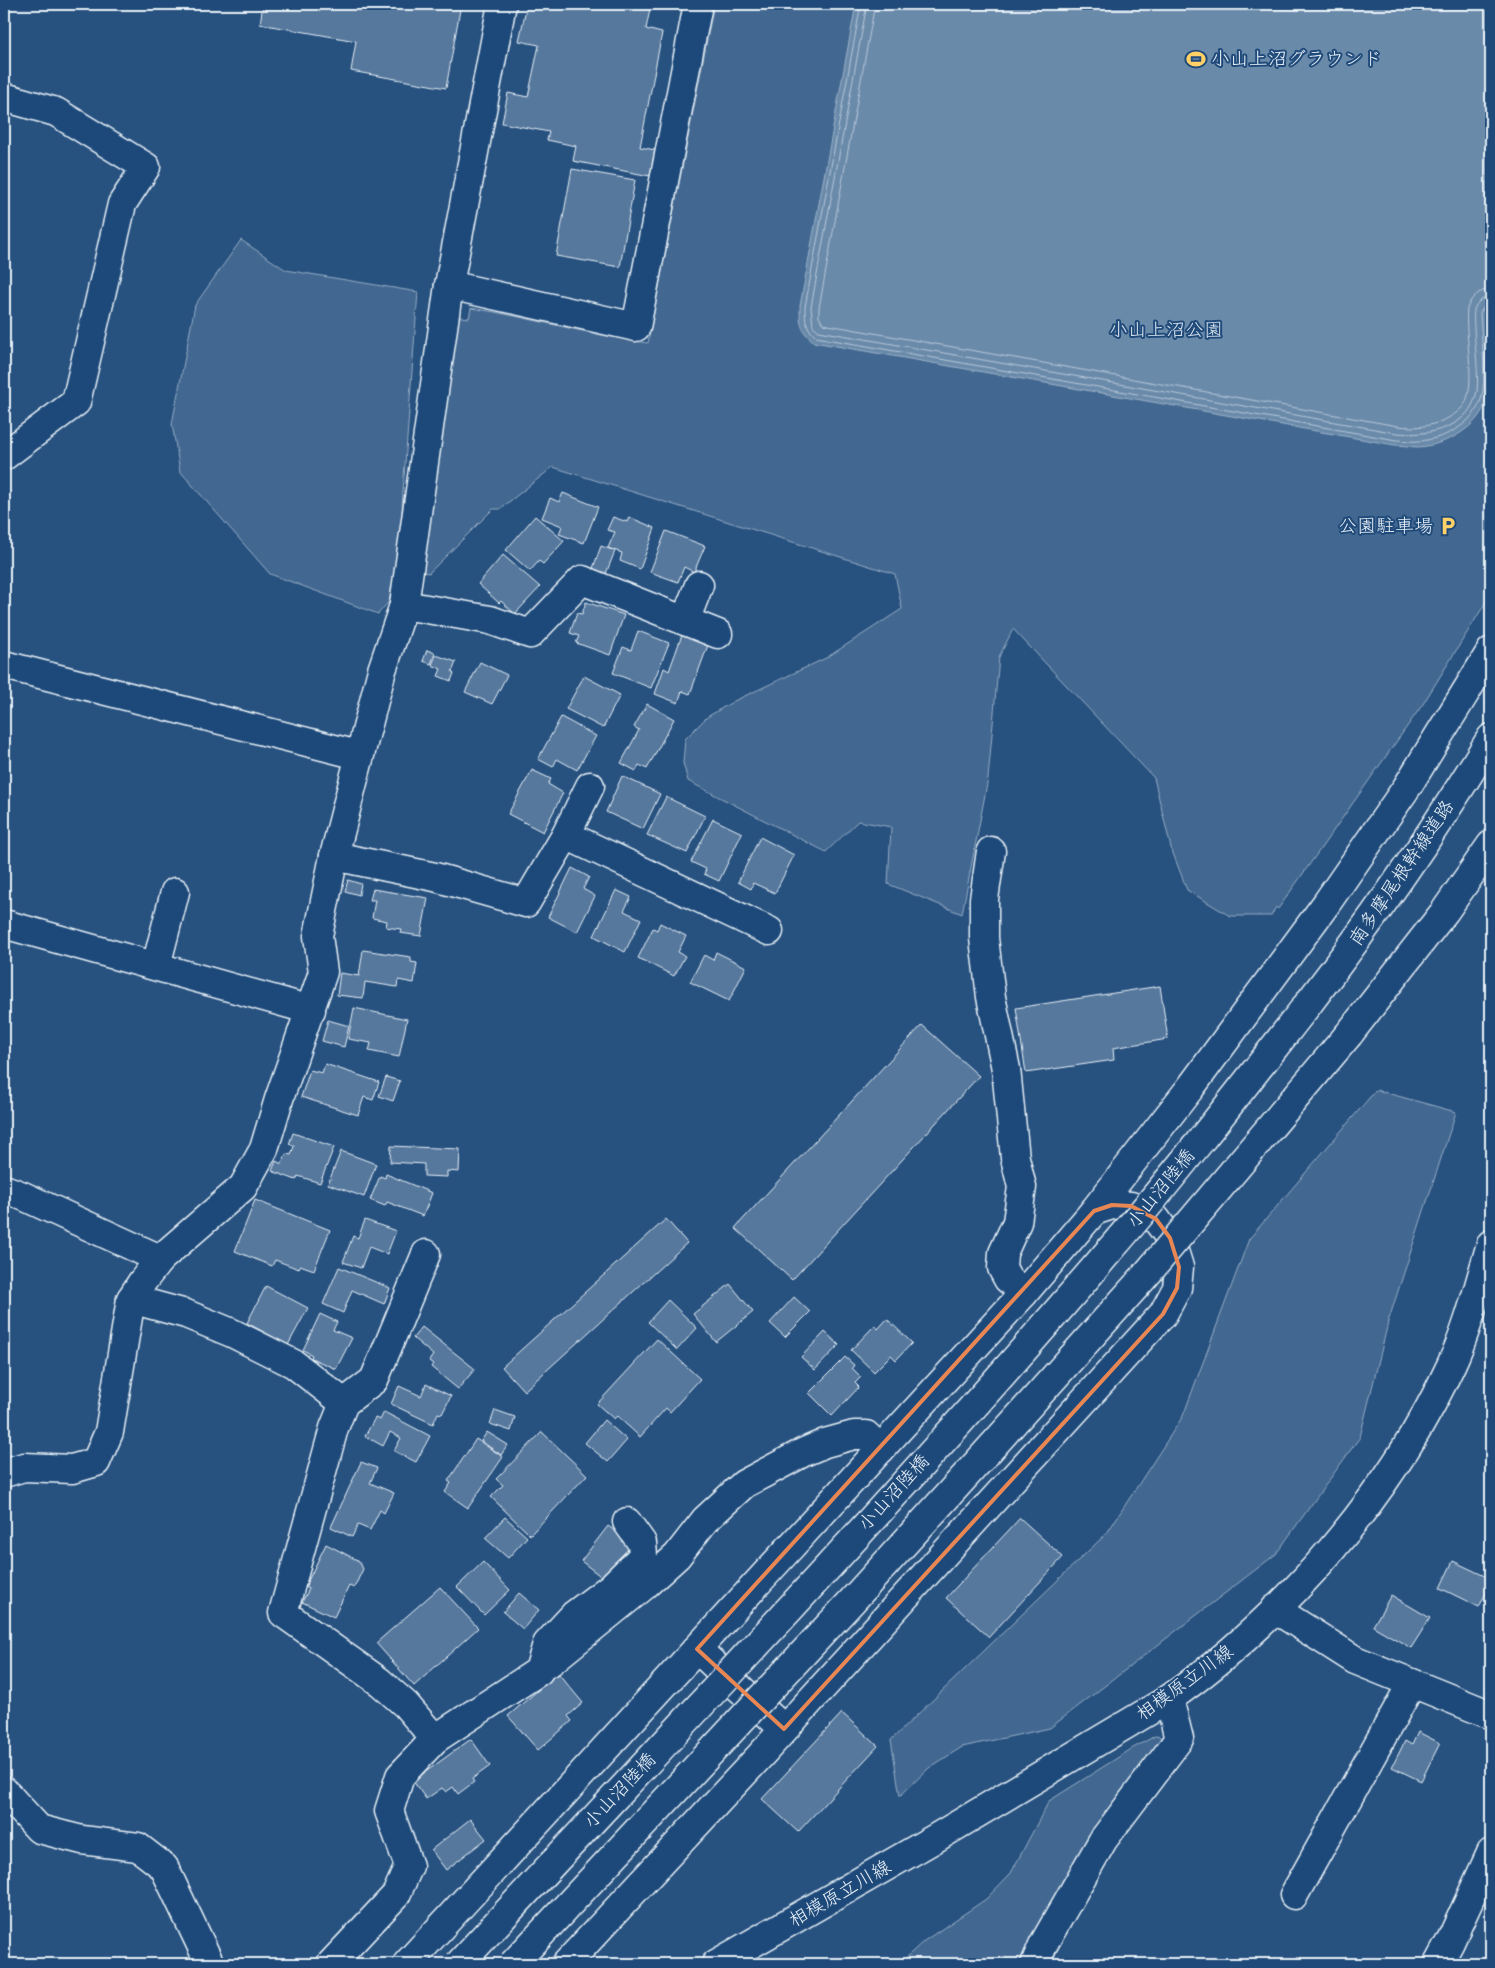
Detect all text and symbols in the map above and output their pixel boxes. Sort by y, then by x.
place label: 小山上沼グラウンド [1211,47,1382,72]
sports icon: 小山上沼グラウンド [1185,48,1207,70]
park label: 小山上沼公園 [1109,318,1223,343]
place label: 公園駐車場 [1338,514,1433,539]
parking icon: 公園駐車場 [1437,515,1459,537]
street label: 南多摩尾根幹線道路 [1344,795,1460,951]
street label: 小山沼陸橋 [1121,1144,1201,1234]
street label: 小山沼陸橋 [853,1449,935,1537]
street label: 相模原立川線 [1132,1639,1238,1727]
street label: 小山沼陸橋 [578,1748,662,1834]
street label: 相模原立川線 [784,1855,896,1933]

